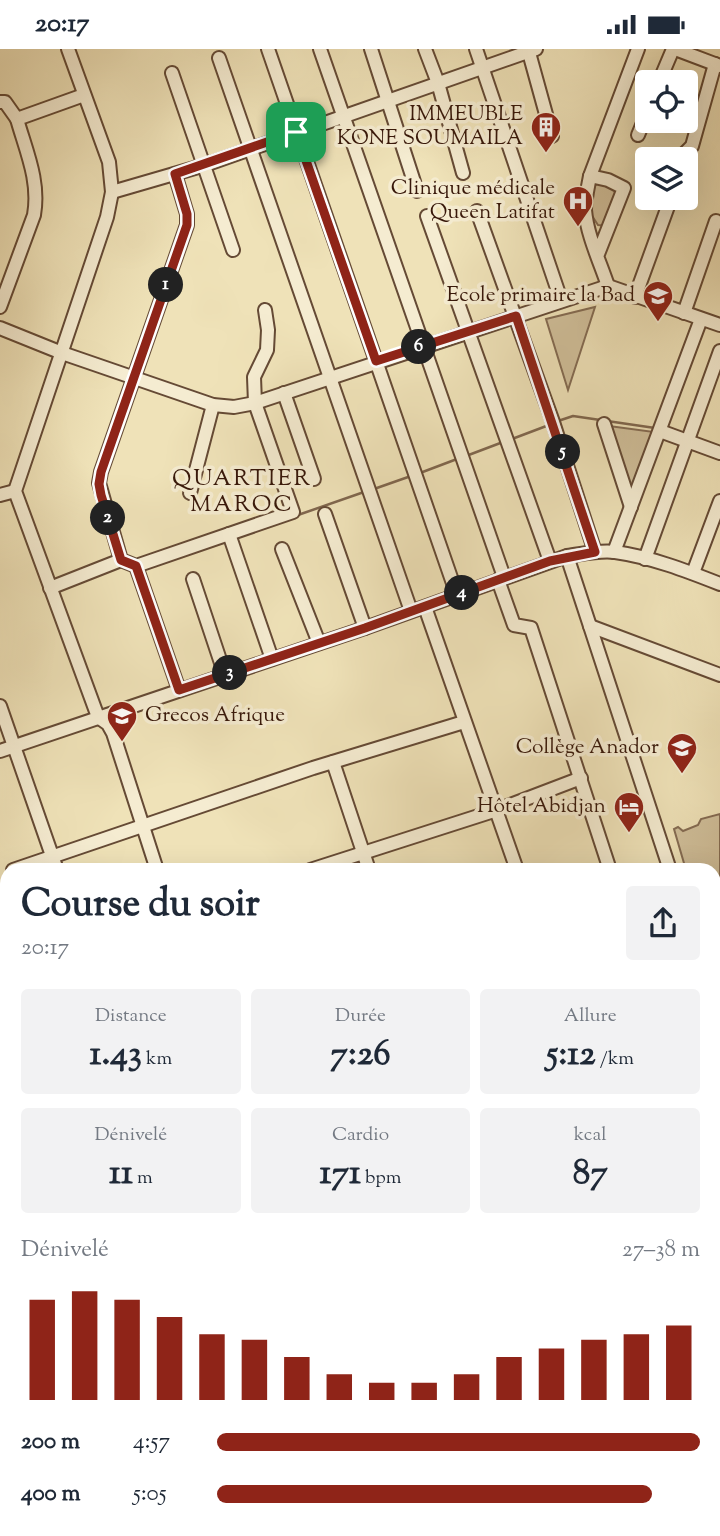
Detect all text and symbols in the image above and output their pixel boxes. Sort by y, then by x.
text: 20:17 [35,6,89,43]
map controls [635,70,698,210]
button: locate [635,70,698,133]
place label: IMMEUBLE KONE SOUMAILA [337,100,523,154]
pin [266,102,326,162]
building icon: IMMEUBLE KONE SOUMAILA [529,110,563,154]
icon: arrive [277,113,315,151]
button: layers [635,147,698,210]
place label: Clinique médicale Queen Latifat [391,174,555,228]
hospital icon: Clinique médicale Queen Latifat [561,184,595,228]
pin: 1 [148,267,184,303]
text: 1 [162,271,169,298]
school or university icon: Ecole primaire la Bad [641,279,675,323]
place label: Ecole primaire la Bad [447,281,635,311]
pin: 6 [402,329,436,365]
text: 6 [414,333,423,360]
pin: 5 [546,435,580,469]
text: 5 [559,438,566,465]
district label: QUARTIER MAROC [172,463,312,522]
pin: 2 [90,501,126,535]
text: 2 [103,504,112,531]
pin: 4 [444,575,480,611]
text: 4 [457,579,466,606]
pin: 3 [212,655,247,691]
text: 3 [226,659,233,686]
school or university icon: Grecos Afrique [105,699,139,743]
place label: Grecos Afrique [145,701,285,731]
school or university icon: Collège Anador [665,731,699,775]
place label: Collège Anador [516,733,659,763]
hotel icon: Hôtel Abidjan [612,790,646,834]
place label: Hôtel Abidjan [477,792,606,822]
text: Course du soir [21,879,260,933]
button: share [626,886,700,960]
text: 20:17 [21,932,69,965]
text: Distance [95,1003,167,1030]
text: Durée [335,1003,386,1030]
text: Allure [564,1003,617,1030]
text: 1.43 [90,1030,142,1081]
text: 7:26 [330,1030,391,1081]
text: 5:12 [546,1030,596,1081]
text: km [142,1046,172,1073]
text: /km [596,1046,634,1073]
text: Dénivelé [95,1122,167,1149]
text: Cardio [332,1122,389,1149]
text: kcal [574,1122,606,1149]
text: 11 [109,1149,133,1200]
text: 171 [320,1149,361,1200]
text: 87 [573,1149,608,1200]
text: m [133,1165,153,1192]
text: bpm [361,1165,401,1192]
text: Dénivelé [21,1234,109,1267]
text: 27–38 m [622,1234,700,1267]
text: 200 m [21,1426,80,1459]
text: 4:57 [133,1426,170,1459]
text: 400 m [21,1478,81,1511]
text: 5:05 [133,1478,167,1511]

